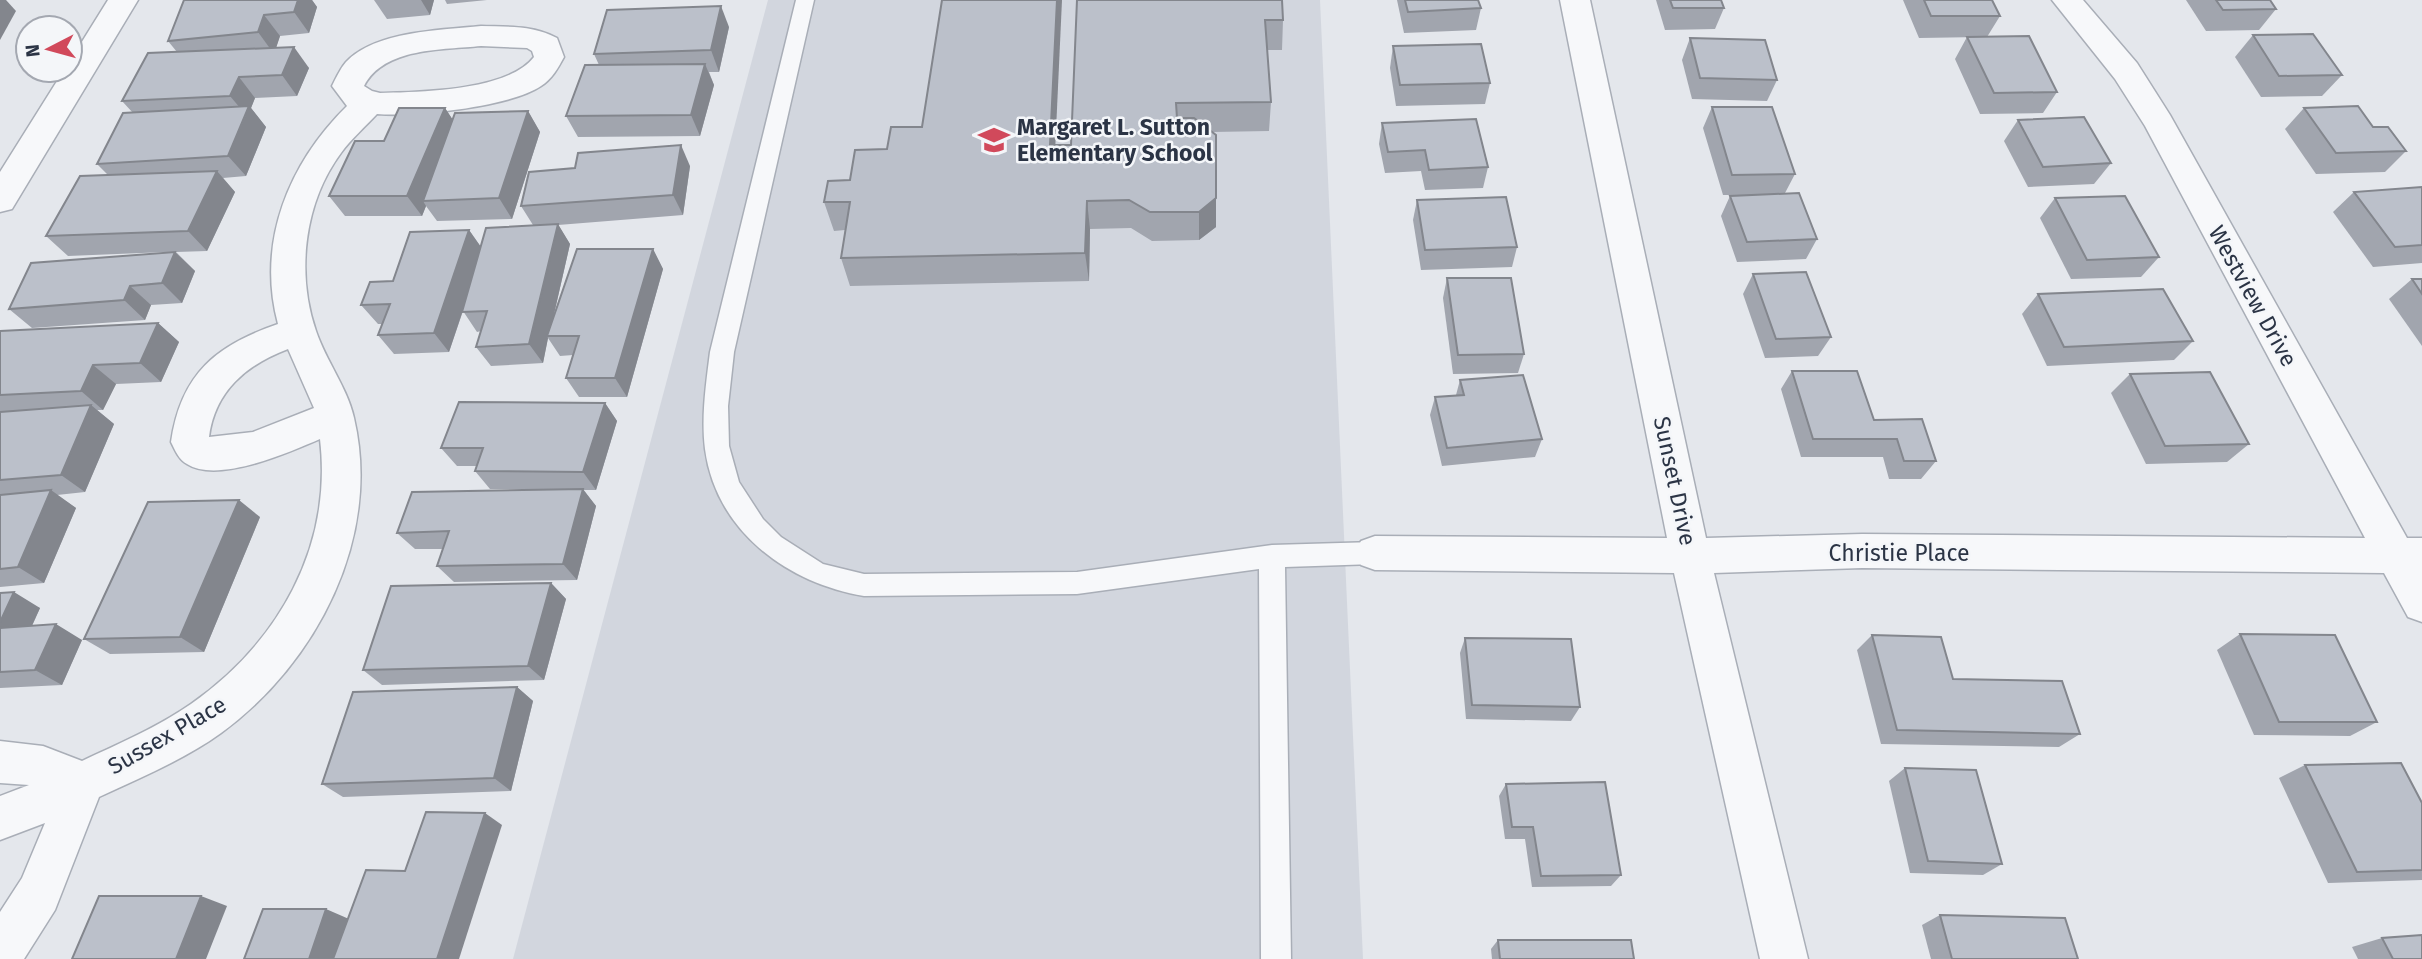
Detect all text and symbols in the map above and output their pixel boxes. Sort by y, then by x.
north arrow [14,14,84,84]
text: N [20,43,45,58]
place label: Margaret L. Sutton Elementary School [1017,113,1213,167]
school or university icon: Margaret L. Sutton Elementary School [977,123,1011,157]
street label: Westview Drive [2203,221,2303,371]
street label: Sunset Drive [1648,414,1702,548]
street label: Christie Place [1829,539,1970,567]
street label: Sussex Place [103,690,231,780]

